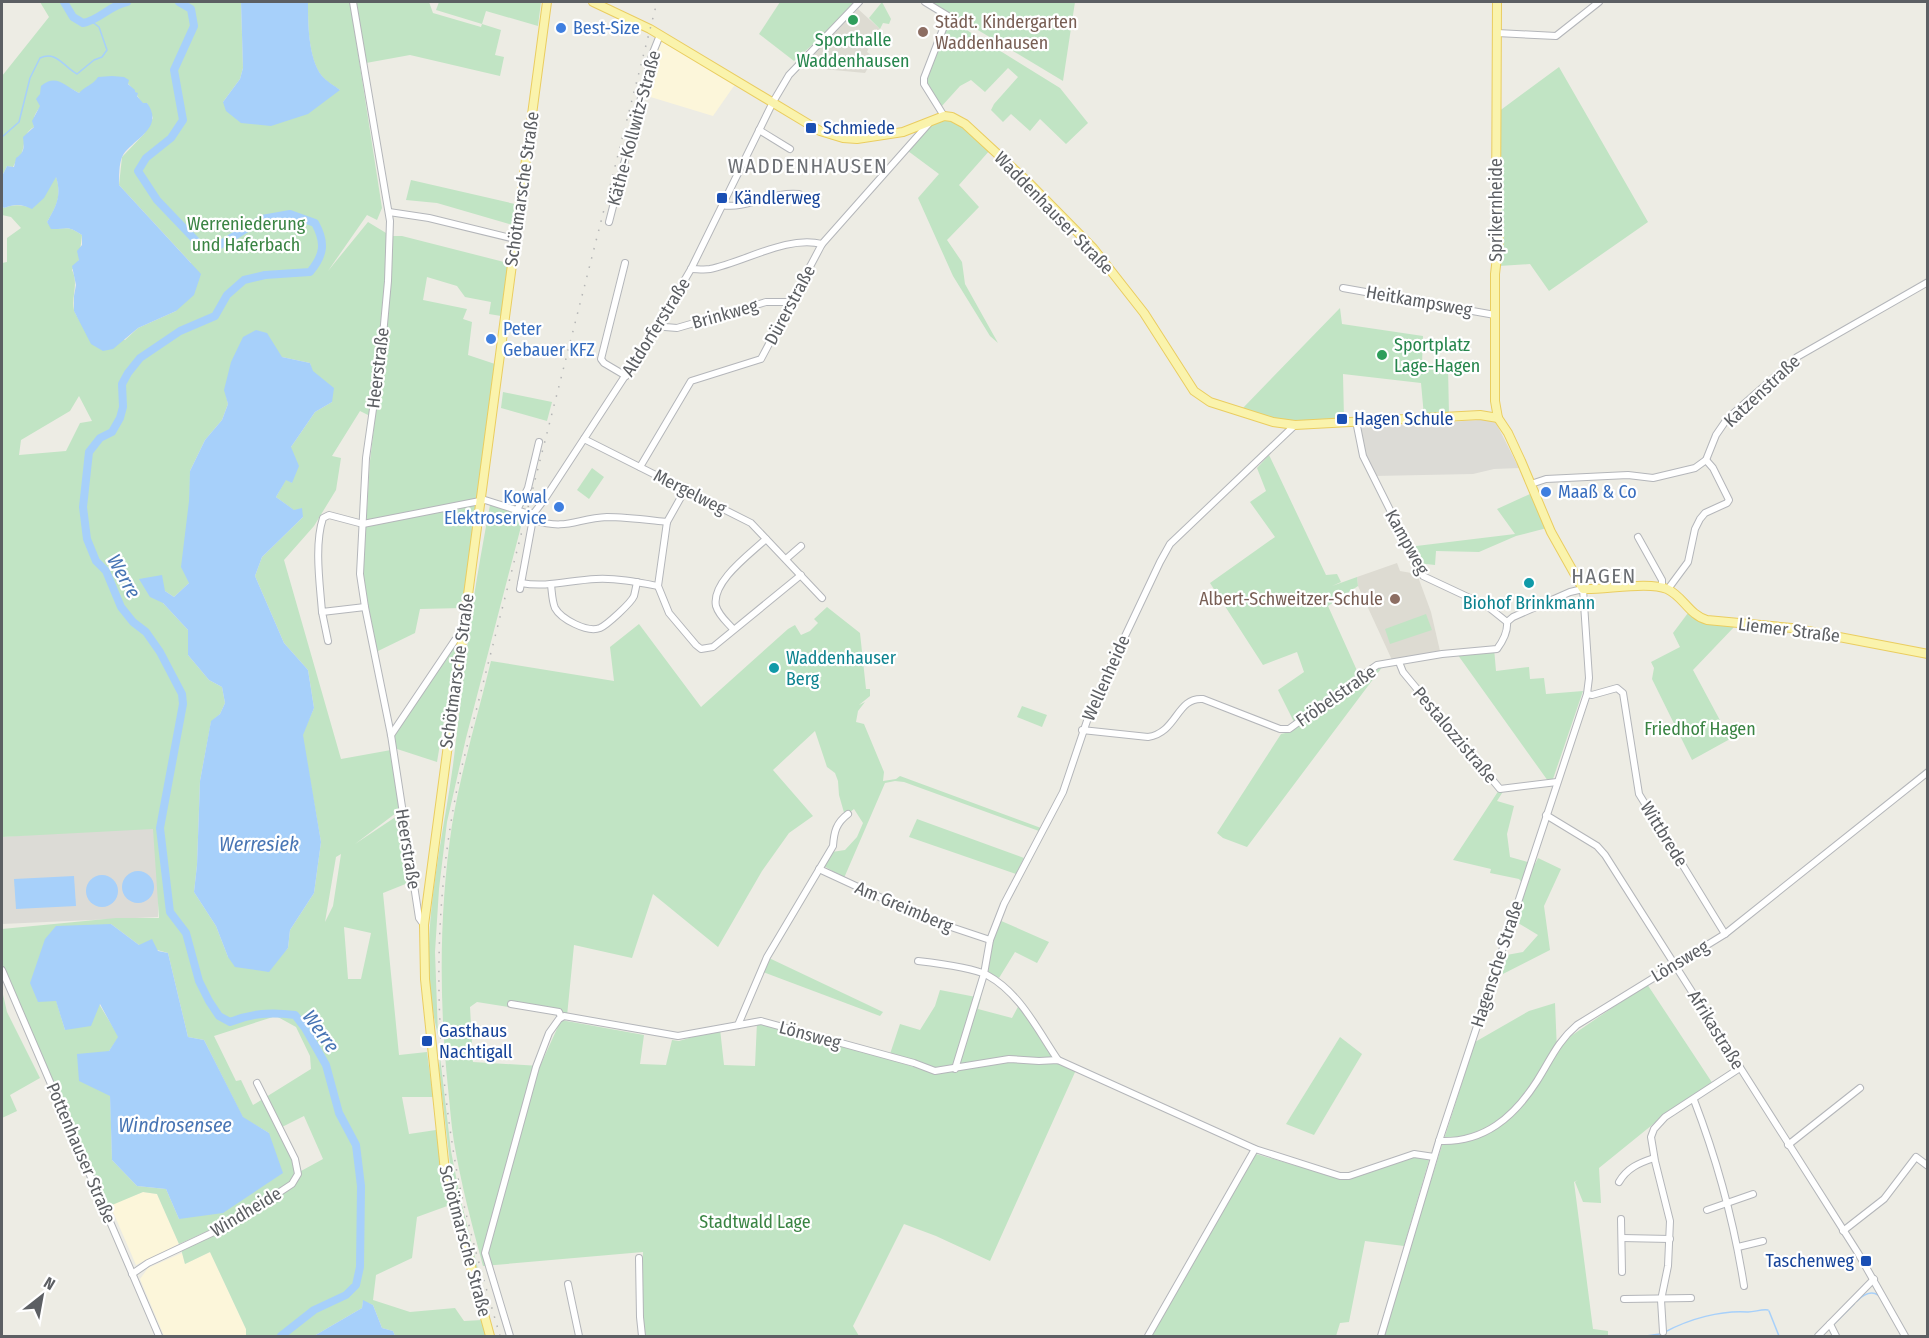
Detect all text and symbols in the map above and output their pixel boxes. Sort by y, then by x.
place label: Städt. Kindergarten Waddenhausen [935,11,1078,54]
marker: Sporthalle Waddenhausen [846,13,860,27]
place label: Best-Size [573,17,640,39]
marker: Best-Size [554,21,568,35]
marker: Städt. Kindergarten Waddenhausen [916,25,930,39]
place label: Sporthalle Waddenhausen [796,29,910,72]
street label: Käthe-Kollwitz-Straße [603,48,665,208]
street label: Schötmarsche Straße [500,110,544,268]
place label: Schmiede [823,117,895,139]
marker: Schmiede [804,121,818,135]
street label: Waddenhauser Straße [990,147,1118,279]
district label: WADDENHAUSEN [728,153,888,179]
street label: Sprikernheide [1485,158,1507,262]
place label: Kändlerweg [734,187,821,209]
marker: Kändlerweg [715,191,729,205]
park label: Werreniederung und Haferbach [187,213,306,256]
street label: Dürerstraße [760,261,820,349]
street label: Altdorferstraße [617,274,695,380]
street label: Heitkampsweg [1364,281,1474,321]
street label: Brinkweg [689,294,761,334]
place label: Peter Gebauer KFZ [503,318,595,361]
street label: Heerstraße [362,326,394,410]
marker: Peter Gebauer KFZ [484,332,498,346]
place label: Sportplatz Lage-Hagen [1394,334,1480,377]
marker: Sportplatz Lage-Hagen [1375,348,1389,362]
street label: Katzenstraße [1719,350,1805,432]
place label: Hagen Schule [1354,408,1454,430]
marker: Hagen Schule [1335,412,1349,426]
street label: Mergelweg [650,464,731,520]
place label: Maaß & Co [1558,481,1637,503]
marker: Maaß & Co [1539,485,1553,499]
place label: Kowal Elektroservice [444,486,547,529]
marker: Kowal Elektroservice [552,500,566,514]
street label: Kampweg [1380,506,1434,579]
water label: Werre [102,550,146,603]
district label: HAGEN [1571,563,1637,589]
marker: Biohof Brinkmann [1522,576,1536,590]
place label: Albert-Schweitzer-Schule [1199,588,1383,610]
street label: Schötmarsche Straße [435,592,479,750]
marker: Albert-Schweitzer-Schule [1388,592,1402,606]
place label: Biohof Brinkmann [1463,592,1595,614]
street label: Liemer Straße [1737,613,1841,647]
street label: Wellenheide [1077,632,1135,724]
place label: Waddenhauser Berg [786,647,897,690]
street label: Fröbelstraße [1292,660,1380,731]
marker: Waddenhauser Berg [767,661,781,675]
street label: Pestalozzistraße [1408,682,1502,788]
park label: Friedhof Hagen [1644,718,1756,740]
street label: Wittbrede [1635,797,1693,871]
street label: Heerstraße [391,807,425,891]
water label: Werresiek [219,832,299,856]
street label: Am Greimberg [852,877,957,938]
street label: Hagensche Straße [1466,898,1528,1030]
street label: Lönsweg [1647,935,1713,987]
street label: Afrikastraße [1683,986,1749,1074]
water label: Werre [298,1005,345,1057]
street label: Lönsweg [777,1016,844,1054]
place label: Gasthaus Nachtigall [439,1020,513,1063]
marker: Gasthaus Nachtigall [420,1034,434,1048]
street label: Pottenhauser Straße [41,1079,121,1227]
water label: Windrosensee [118,1113,232,1137]
street label: Schötmarsche Straße [434,1163,496,1319]
street label: Windheide [207,1182,285,1242]
park label: Stadtwald Lage [699,1211,811,1233]
place label: Taschenweg [1765,1250,1855,1272]
marker: Taschenweg [1859,1254,1873,1268]
north arrow [12,1266,72,1326]
text: N [40,1273,58,1294]

